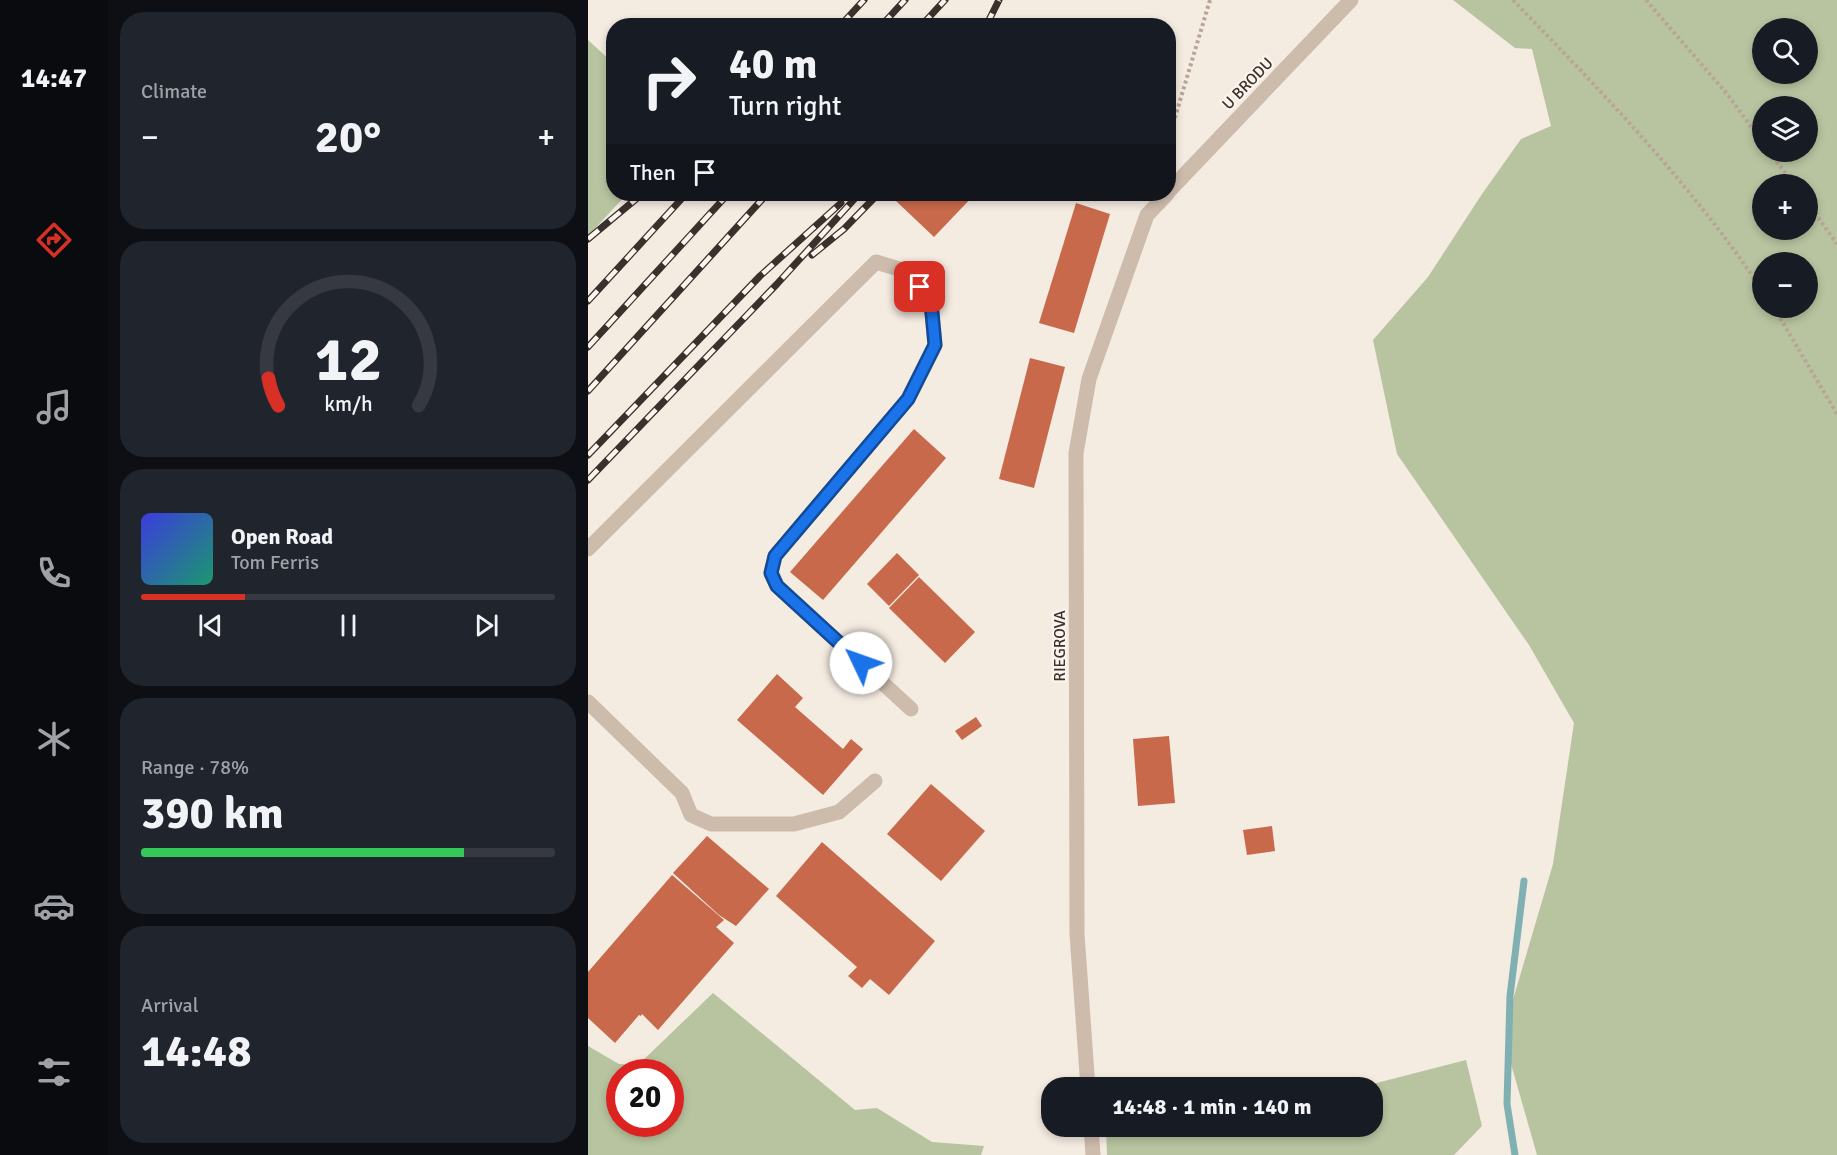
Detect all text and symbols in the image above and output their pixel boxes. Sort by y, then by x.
map controls [1752,18,1818,318]
button: search [1752,18,1818,84]
text: 40 m [729,39,818,90]
icon: right [630,42,708,120]
street label: U BRODU [1218,53,1277,114]
text: 14:47 [21,62,87,95]
text: Climate [141,79,207,104]
text: Turn right [729,90,842,123]
button: layers [1752,96,1818,162]
text: 20° [315,110,381,165]
text: − [141,117,159,158]
text: + [537,117,555,158]
icon: arrive [688,156,721,189]
text: Then [630,159,676,186]
button: + [1752,174,1818,240]
icon: directions [33,219,75,261]
button: − [1752,252,1818,318]
pin [894,261,945,312]
icon: arrive [903,270,936,303]
text: 12 [314,321,382,398]
icon: music [33,386,75,428]
text: km/h [324,391,372,417]
text: Open Road [231,523,333,550]
text: Tom Ferris [231,550,319,575]
icon: phone [33,552,75,594]
icon: previous [194,609,227,642]
icon: pause [332,609,365,642]
icon: next [470,609,503,642]
street label: RIEGROVA [1050,610,1070,682]
position arrow [829,631,893,695]
icon: climate [33,718,75,760]
text: Range · 78% [141,755,249,780]
text: 390 km [141,786,284,841]
icon: car [33,885,75,927]
text: Arrival [141,993,199,1018]
text: 14:48 [141,1024,251,1079]
icon: filters [33,1051,75,1093]
speed limit sign: 20 [606,1059,684,1137]
text: 14:48 · 1 min · 140 m [1112,1093,1312,1120]

